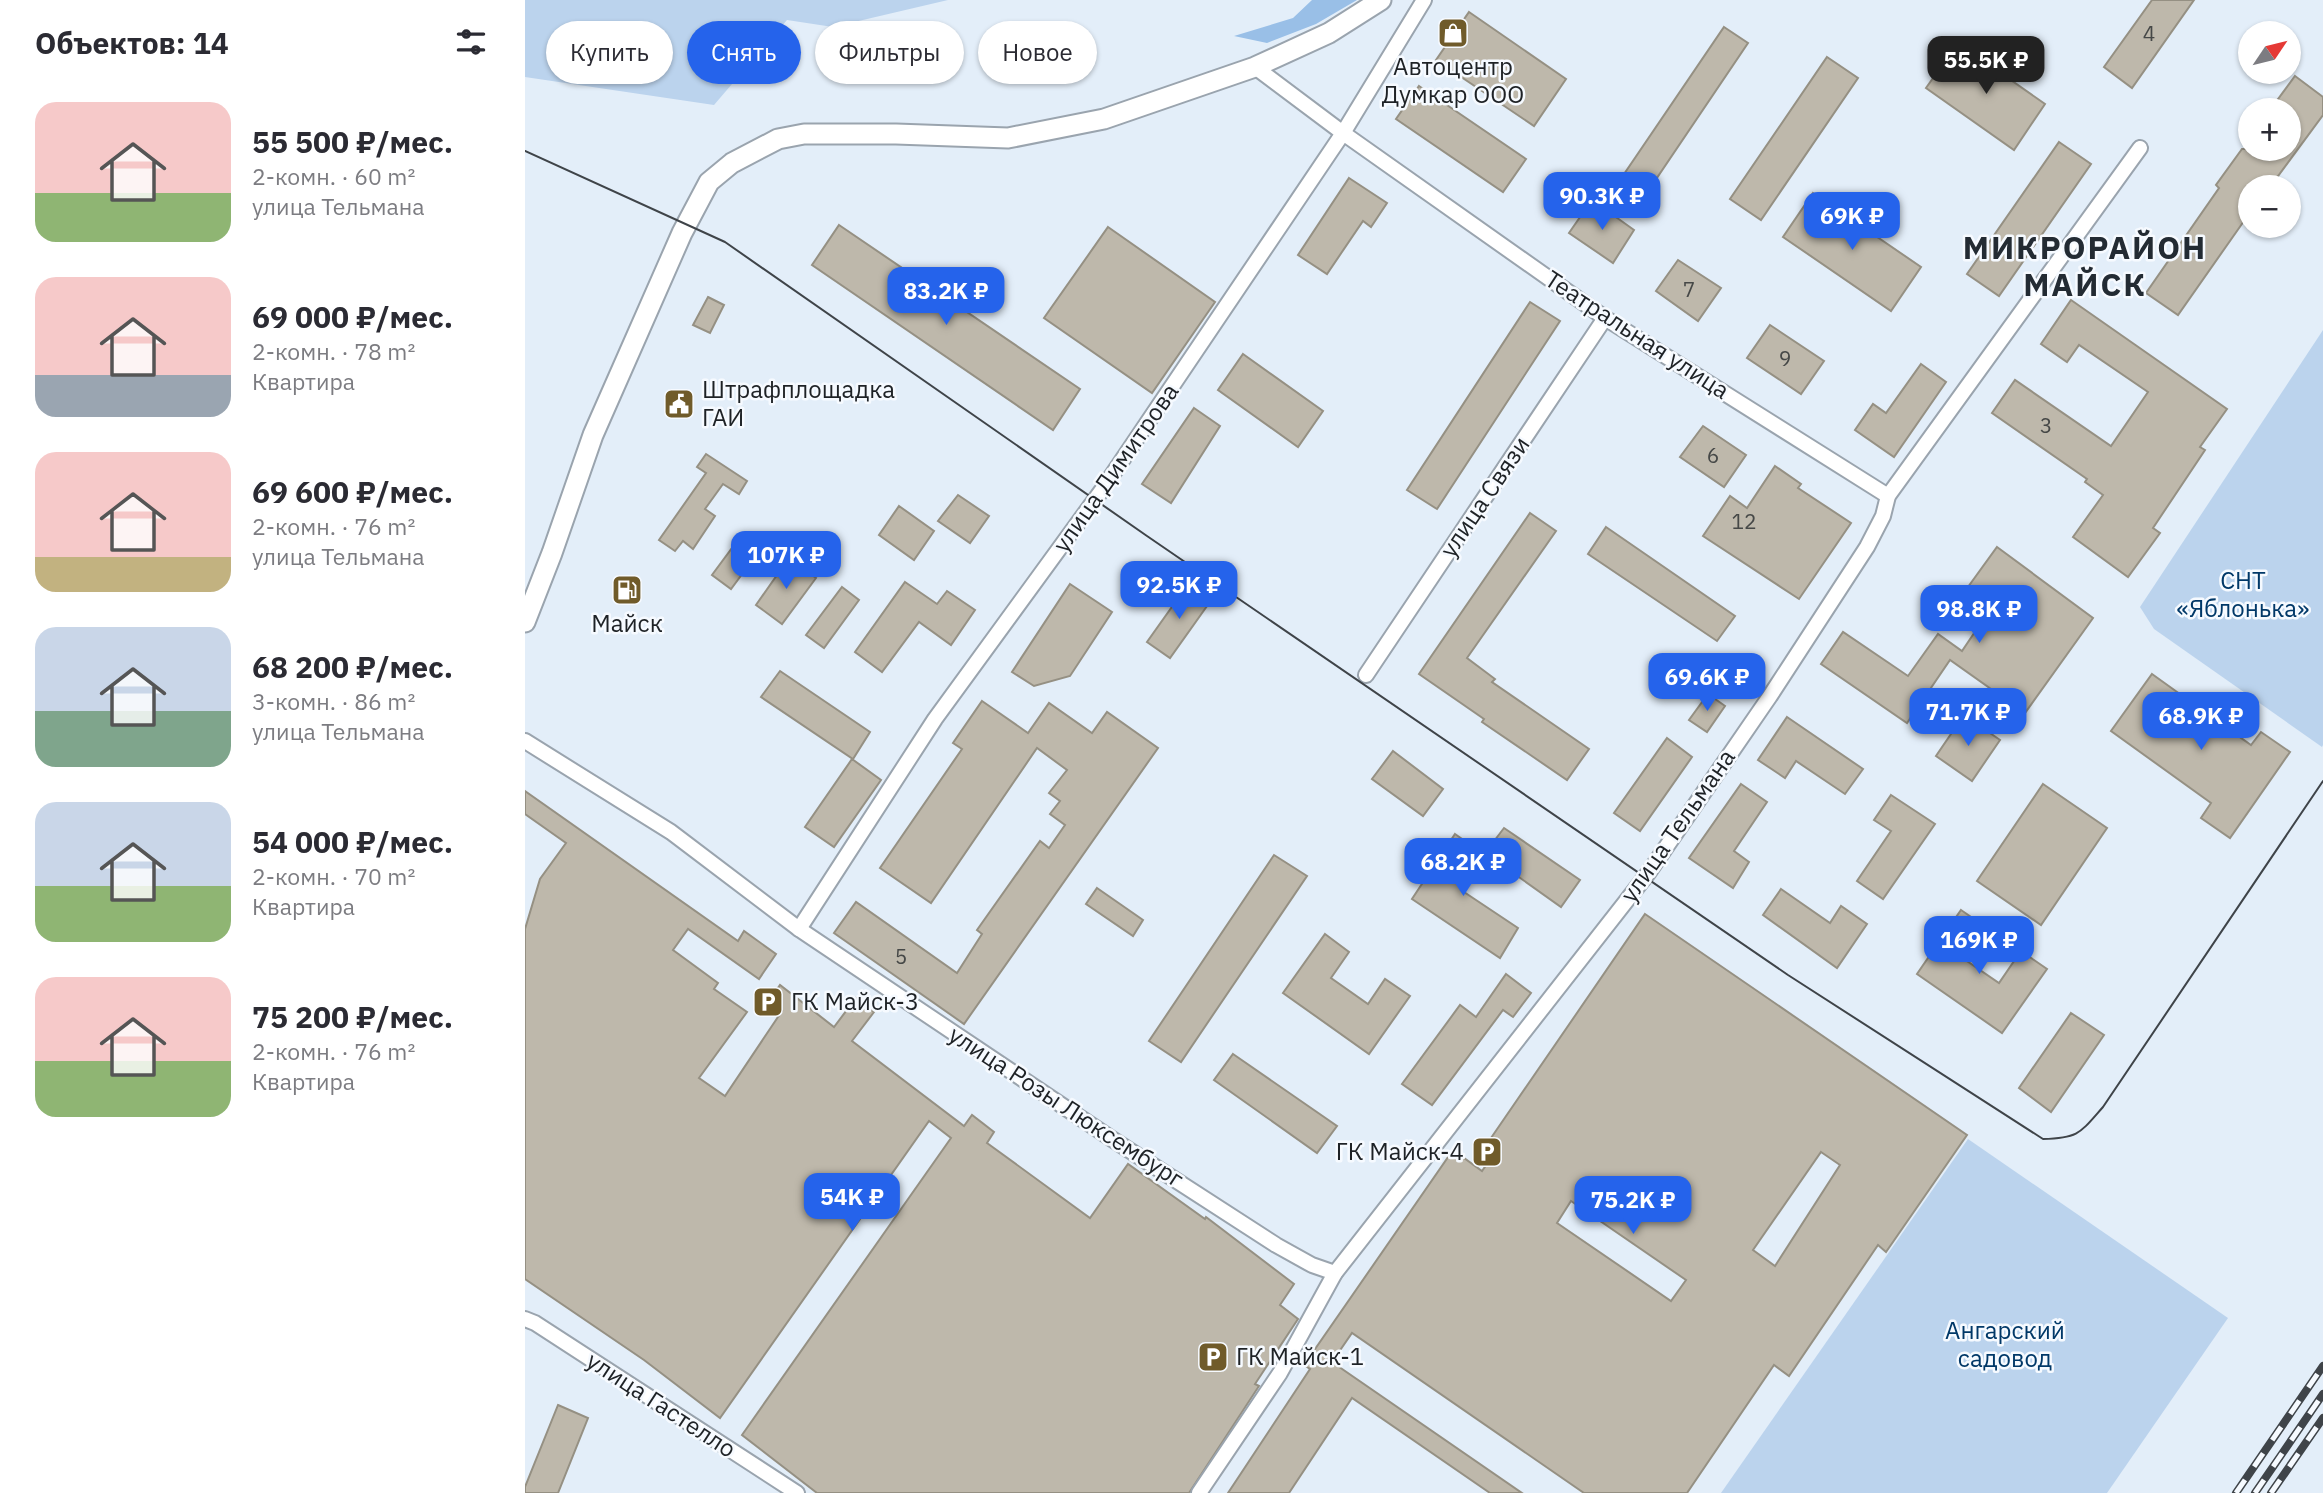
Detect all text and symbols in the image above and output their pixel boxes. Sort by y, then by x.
shop icon: Автоцентр Думкар ООО [1436,16,1470,50]
house number: 4 [2143,19,2155,47]
chip: Купить [546,21,673,84]
chip: Снять [687,21,801,84]
chip: Фильтры [815,21,964,84]
chip: Новое [978,21,1097,84]
north arrow [2238,21,2301,84]
map controls [2238,21,2301,238]
text: Объектов: 14 [35,23,229,62]
icon: filters [452,23,490,61]
pin: 55.5K ₽ [1921,36,2051,96]
text: 55.5K ₽ [1943,44,2029,74]
place label: Автоцентр Думкар ООО [1382,50,1524,110]
button: + [2238,98,2301,161]
text: 55 500 ₽/мес. [252,122,453,161]
icon: home [91,130,175,214]
text: 2-комн. · 60 m² [252,161,415,191]
pin: 90.3K ₽ [1537,173,1667,232]
button: − [2238,175,2301,238]
text: 90.3K ₽ [1559,180,1645,210]
text: улица Тельмана [252,191,424,221]
pin: 69K ₽ [1803,192,1901,252]
text: 69K ₽ [1820,200,1884,230]
district label: МИКРОРАЙОН МАЙСК [1963,226,2207,305]
street label: Театральная улица [1539,262,1736,406]
pin: 83.2K ₽ [881,268,1011,327]
text: 83.2K ₽ [903,275,989,305]
house number: 7 [1683,275,1695,303]
text: 69 000 ₽/мес. [252,297,453,336]
icon: home [91,305,175,389]
text: 2-комн. · 78 m² [252,336,415,366]
house number: 9 [1779,344,1791,372]
text: Квартира [252,366,355,396]
place label: Штрафплощадка ГАИ [702,373,895,433]
street label: улица Димитрова [1045,376,1186,558]
public building icon: Штрафплощадка ГАИ [662,387,696,421]
house number: 3 [2040,411,2052,439]
street label: улица Связи [1432,430,1536,563]
house number: 6 [1707,441,1719,469]
text: 69 600 ₽/мес. [252,472,453,511]
icon: home [91,480,175,564]
house number: 12 [1731,507,1757,535]
text: 2-комн. · 76 m² [252,511,415,541]
pin: 107K ₽ [729,532,843,591]
text: 107K ₽ [747,539,825,569]
text: улица Тельмана [252,541,424,571]
pin: 92.5K ₽ [1114,562,1244,621]
park label: СНТ «Яблонька» [2177,564,2309,624]
text: 92.5K ₽ [1136,569,1222,599]
fuel station icon: Майск [610,573,644,607]
pin: 98.8K ₽ [1914,586,2044,645]
text: 98.8K ₽ [1936,593,2022,623]
place label: Майск [591,607,663,639]
text: 68 200 ₽/мес. [252,647,453,686]
pin: 69.6K ₽ [1642,654,1772,713]
icon: home [91,655,175,739]
text: 69.6K ₽ [1664,661,1750,691]
text: 3-комн. · 86 m² [252,686,415,716]
pin: 71.7K ₽ [1903,688,2033,748]
pin: 68.9K ₽ [2136,692,2266,752]
text: 71.7K ₽ [1925,696,2011,726]
text: 68.9K ₽ [2158,700,2244,730]
text: улица Тельмана [252,716,424,746]
street label: улица Тельмана [1612,742,1742,908]
text: 54 000 ₽/мес. [252,822,453,861]
icon: home [91,830,175,914]
pin: 68.2K ₽ [1398,838,1528,898]
text: 68.2K ₽ [1420,846,1506,876]
text: 2-комн. · 70 m² [252,861,415,891]
text: Квартира [252,891,355,921]
pin: 169K ₽ [1922,916,2036,976]
text: 169K ₽ [1940,924,2018,954]
house number: 5 [895,942,907,970]
parking icon: ГК Майск-3 [751,985,785,1019]
place label: ГК Майск-3 [791,985,919,1017]
text: 75 200 ₽/мес. [252,997,453,1036]
icon: home [91,1005,175,1089]
street label: улица Розы Люксембург [943,1018,1190,1194]
text: 2-комн. · 76 m² [252,1036,415,1066]
text: Квартира [252,1066,355,1096]
place label: ГК Майск-4 [1336,1135,1464,1167]
parking icon: ГК Майск-4 [1470,1135,1504,1169]
pin: 54K ₽ [803,1174,901,1233]
pin: 75.2K ₽ [1568,1176,1698,1236]
text: 54K ₽ [820,1181,884,1211]
text: 75.2K ₽ [1590,1184,1676,1214]
park label: Ангарский садовод [1945,1314,2065,1374]
parking icon: ГК Майск-1 [1196,1340,1230,1374]
place label: ГК Майск-1 [1236,1340,1364,1372]
street label: улица Гастелло [581,1344,742,1464]

